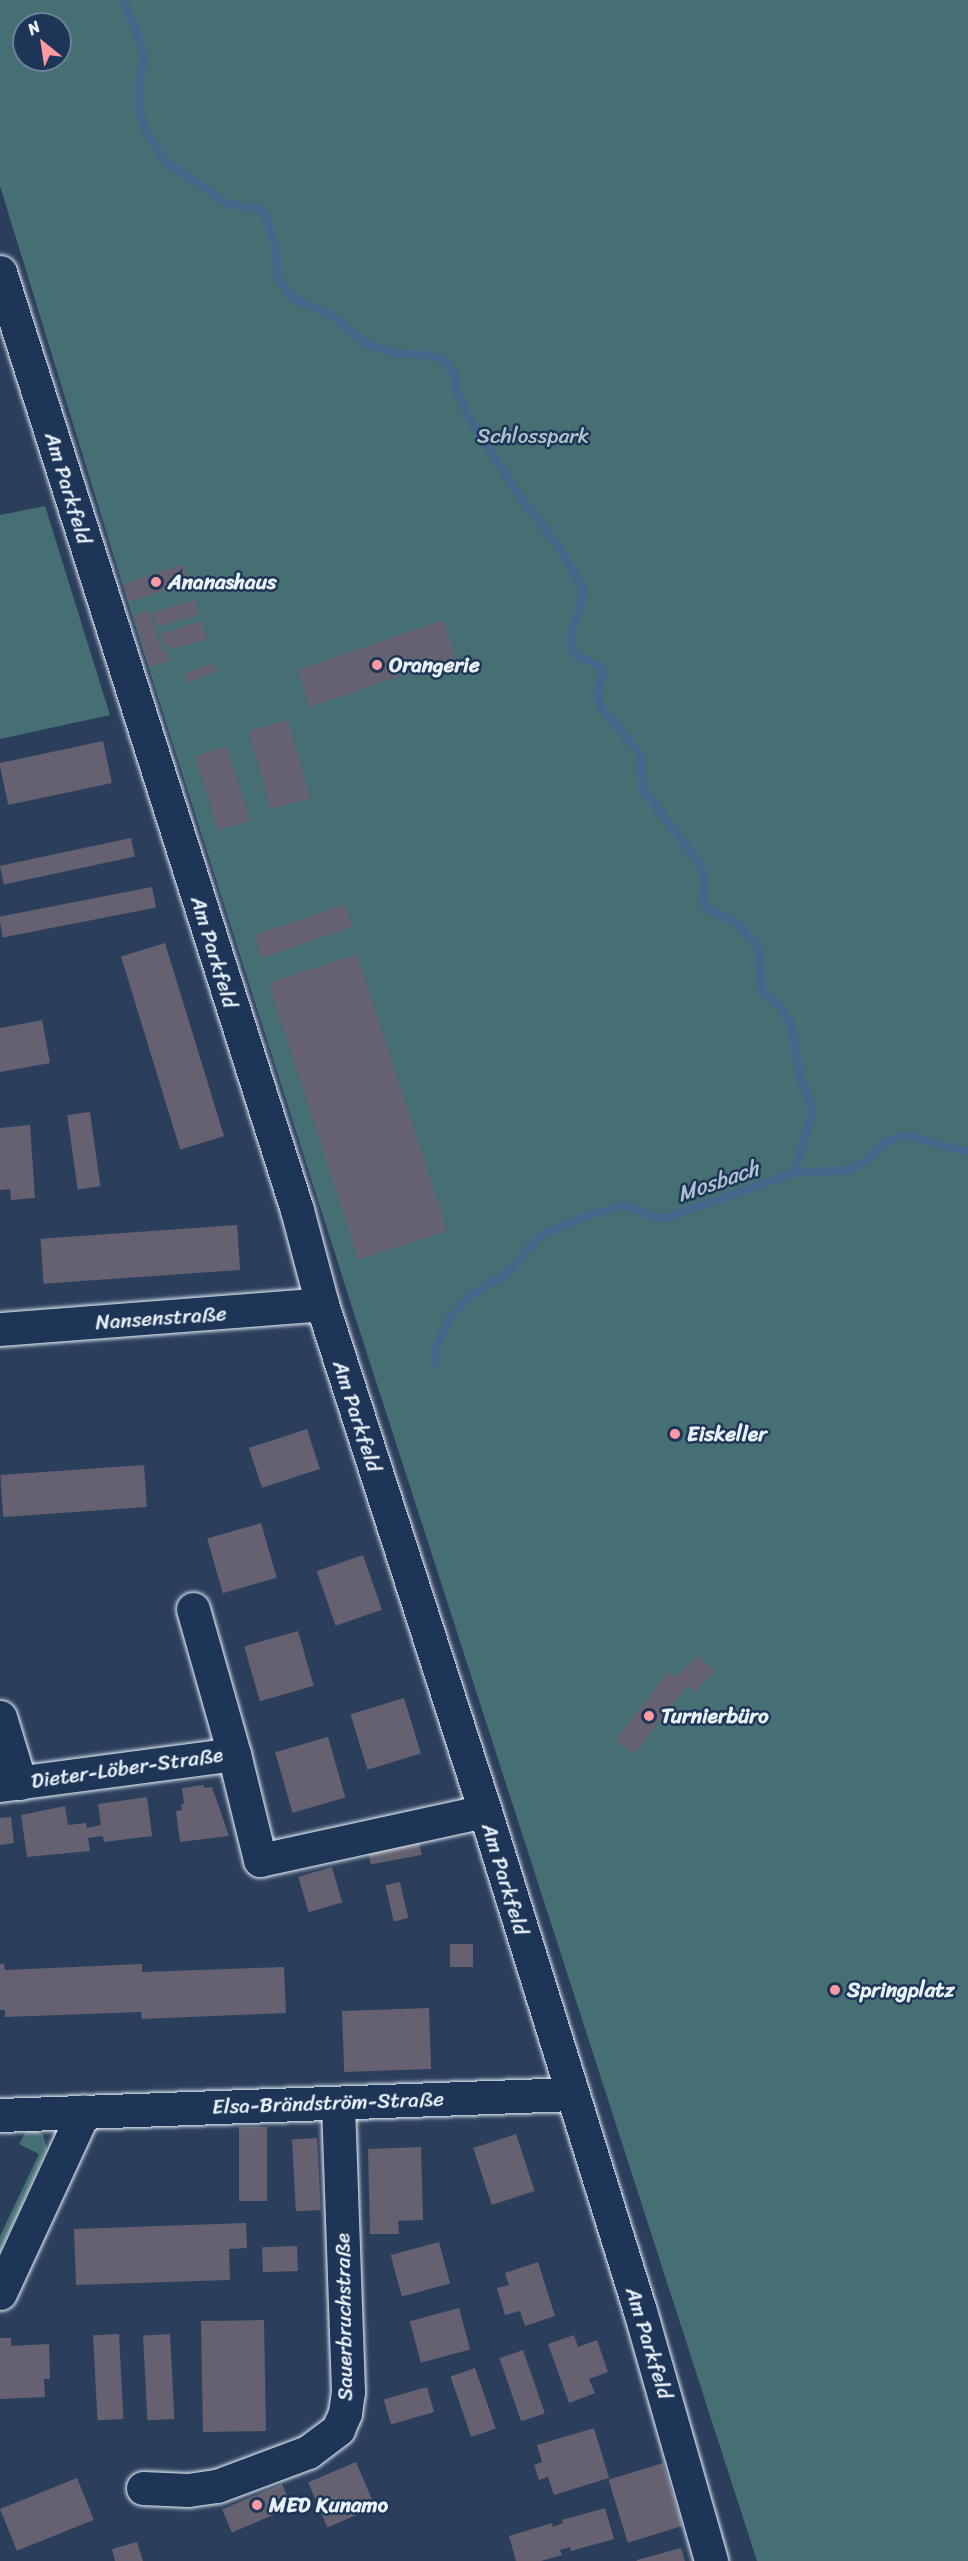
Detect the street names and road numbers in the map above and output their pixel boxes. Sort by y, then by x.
street label: Am Parkfeld [39,429,97,547]
street label: Am Parkfeld [185,893,243,1011]
street label: Nansenstraße [95,1301,227,1335]
street label: Am Parkfeld [327,1357,387,1475]
street label: Dieter-Löber-Straße [29,1742,225,1794]
street label: Am Parkfeld [476,1820,534,1938]
street label: Elsa-Brändström-Straße [212,2086,444,2120]
street label: Sauerbruchstraße [330,2233,358,2401]
street label: Am Parkfeld [620,2284,678,2402]

